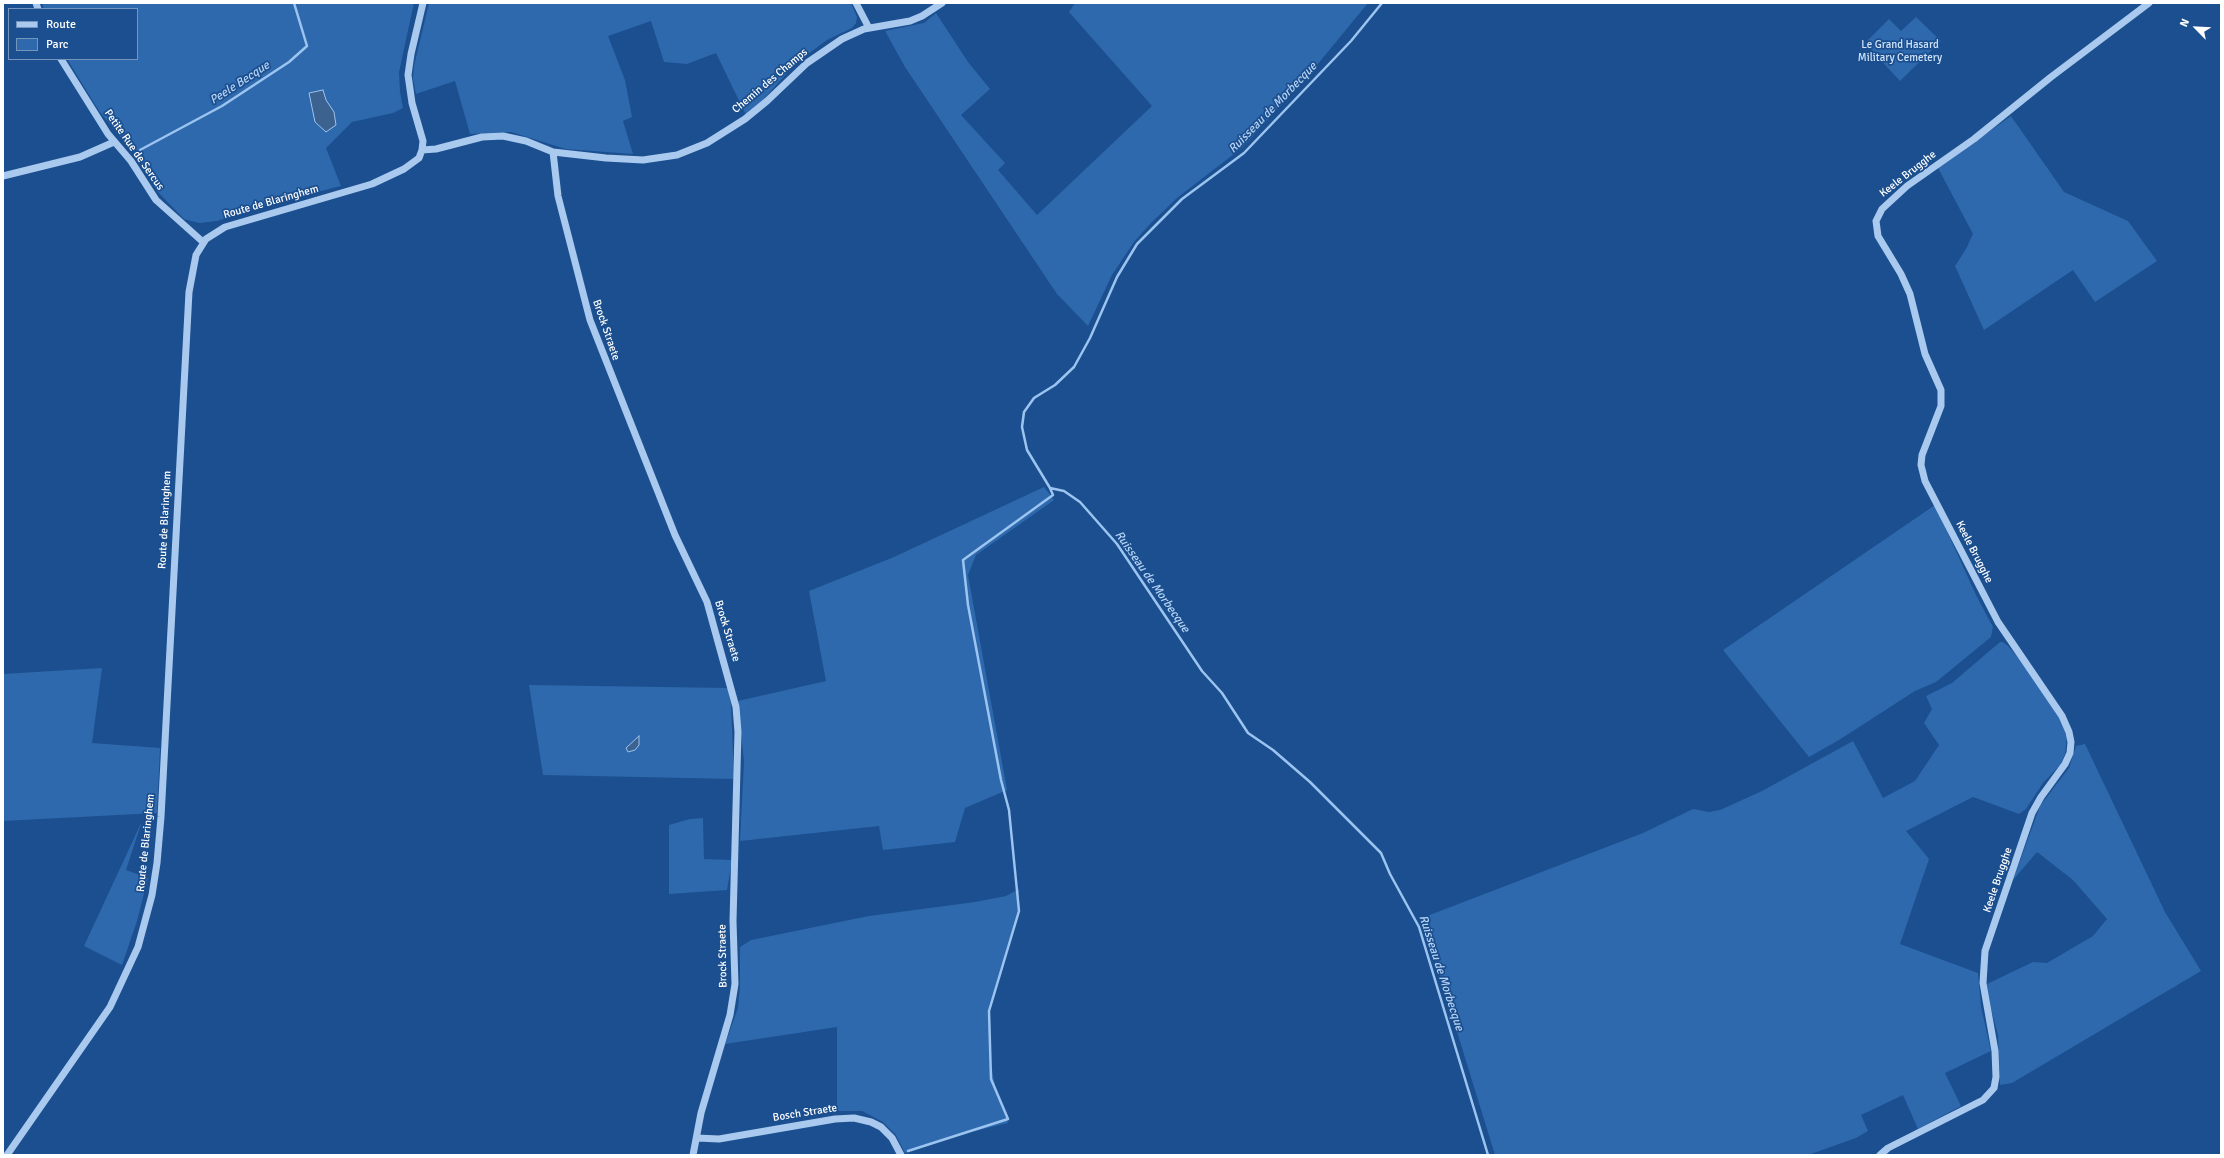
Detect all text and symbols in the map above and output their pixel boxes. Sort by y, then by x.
legend [8,8,138,60]
north arrow [2176,8,2216,48]
text: Route [46,17,76,32]
text: N [2177,17,2192,29]
text: Parc [46,37,68,52]
park label: Le Grand Hasard Military Cemetery [1858,38,1942,64]
street label: Chemin des Champs [730,46,810,116]
water label: Peele Becque [207,58,273,108]
water label: Ruisseau de Morbecque [1226,60,1320,156]
street label: Petite Rue de Sercus [101,107,167,193]
street label: Keele Brugghe [1877,148,1939,200]
street label: Route de Blaringhem [222,182,320,222]
street label: Brock Straete [589,298,623,362]
street label: Route de Blaringhem [156,471,174,569]
street label: Keele Brugghe [1953,519,1995,585]
water label: Ruisseau de Morbecque [1111,528,1193,636]
street label: Brock Straete [711,599,743,663]
street label: Route de Blaringhem [134,793,158,893]
street label: Keele Brugghe [1981,846,2015,914]
water label: Ruisseau de Morbecque [1415,913,1467,1033]
street label: Brock Straete [716,924,730,988]
street label: Bosch Straete [772,1101,838,1125]

